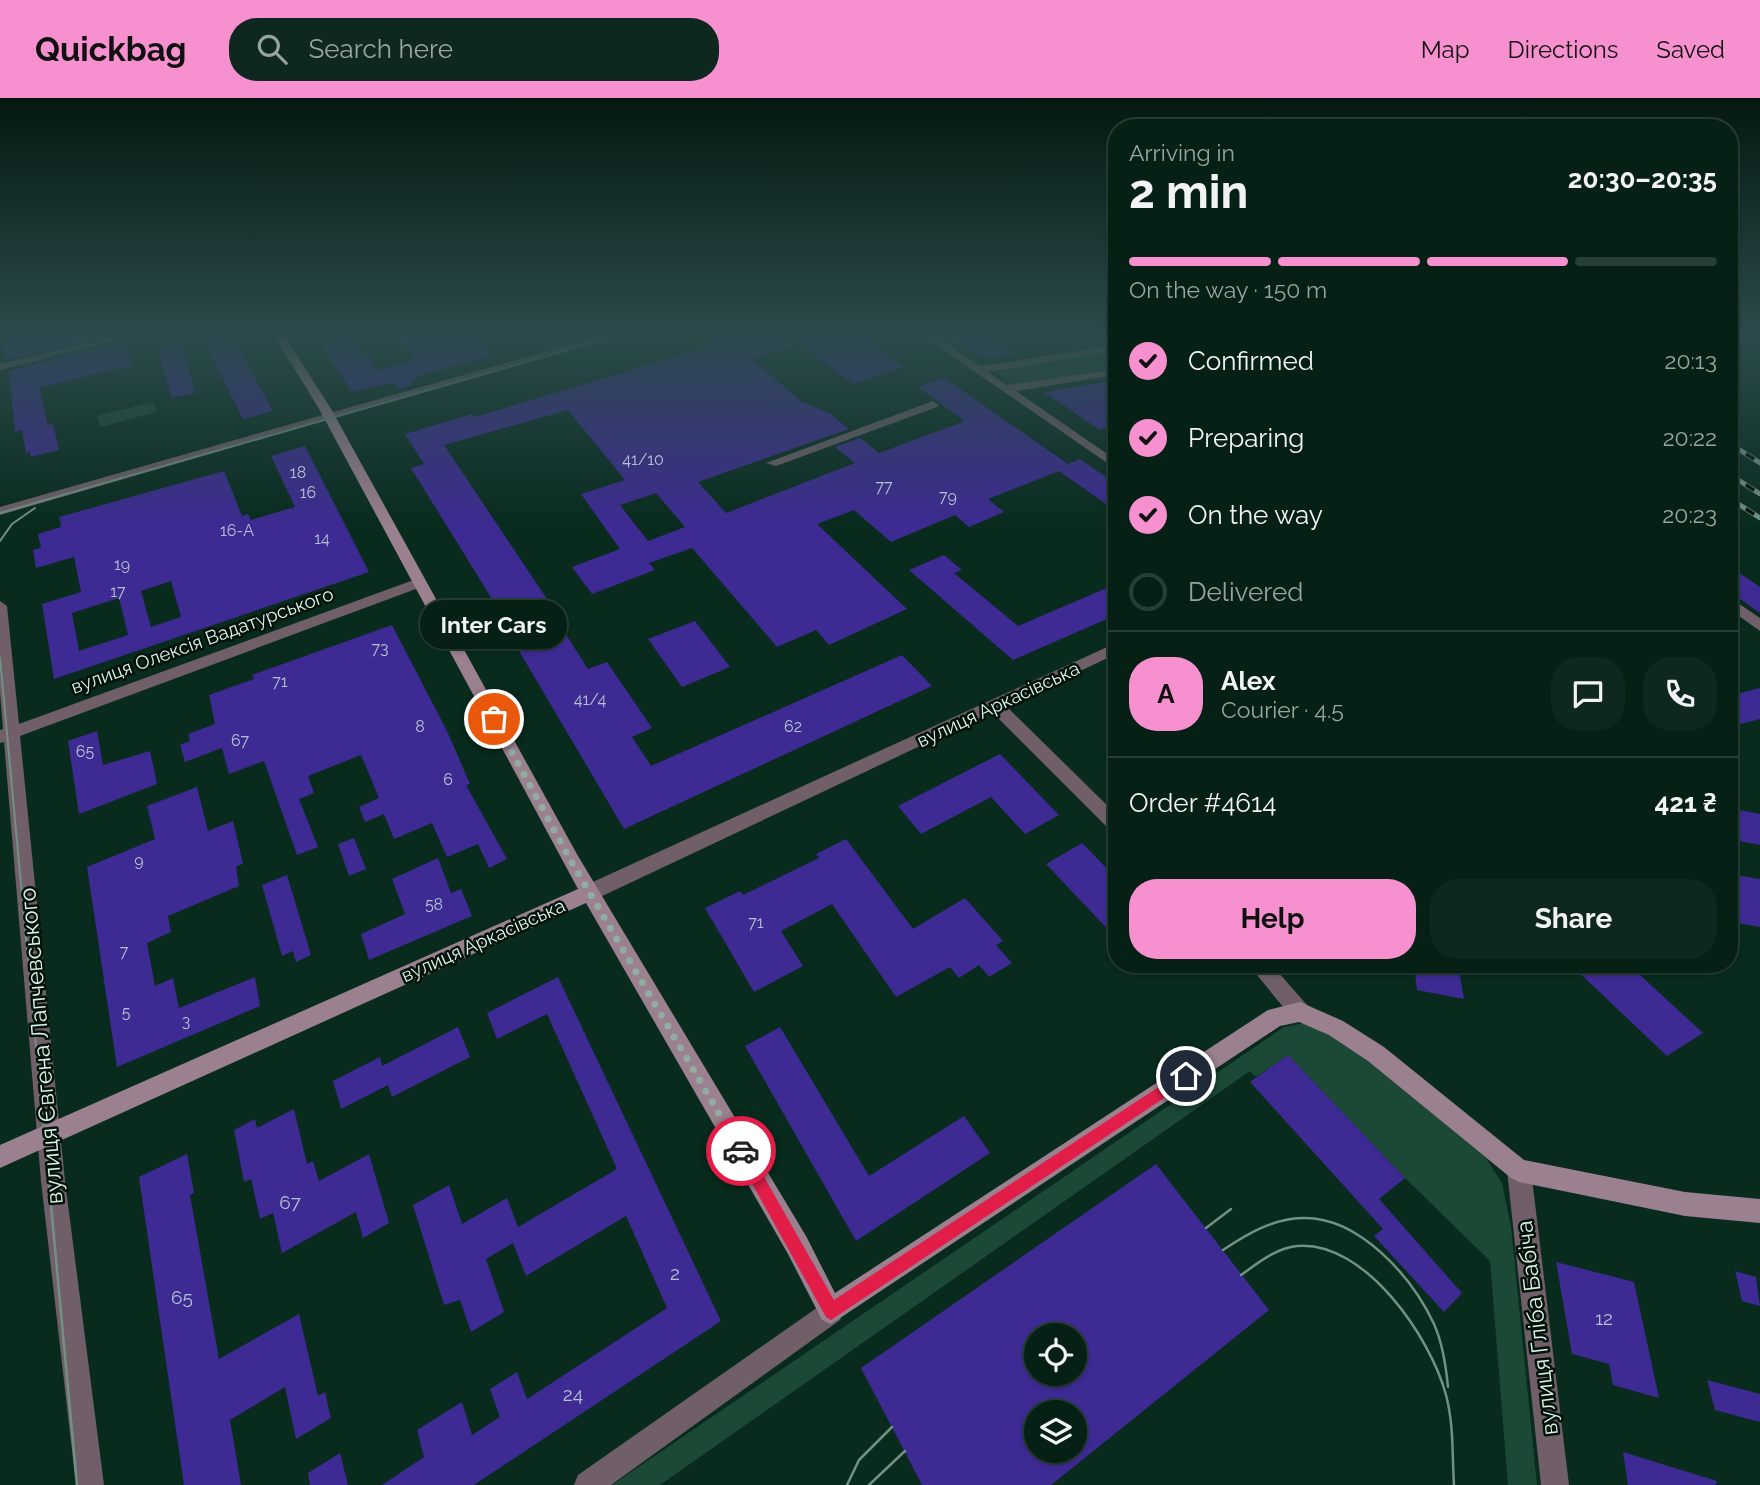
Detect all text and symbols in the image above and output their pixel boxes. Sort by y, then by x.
search box [229,18,719,81]
text: Quickbag [35,30,187,69]
icon: search [253,30,291,68]
text: Search here [309,34,453,64]
text: Map [1421,35,1470,64]
text: Directions [1508,35,1618,64]
text: Saved [1656,35,1725,64]
text: Arriving in [1129,139,1235,166]
text: 20:30–20:35 [1568,164,1717,194]
text: 2 min [1129,165,1248,219]
text: On the way · 150 m [1129,276,1327,303]
icon: check [1129,342,1167,380]
text: Confirmed [1188,346,1314,376]
text: 20:13 [1664,347,1717,374]
icon: check [1129,419,1167,457]
text: Preparing [1188,423,1304,453]
text: 20:22 [1663,424,1717,451]
house number: 41/10 [622,450,664,469]
house number: 18 [290,463,306,482]
house number: 77 [875,477,893,496]
house number: 16 [300,483,316,502]
house number: 79 [939,487,957,506]
icon: check [1129,496,1167,534]
text: On the way [1188,500,1323,530]
text: 20:23 [1662,501,1717,528]
house number: 16-А [220,521,254,540]
house number: 14 [314,529,330,548]
house number: 19 [114,555,130,574]
text: Delivered [1188,577,1303,607]
street label: вулиця Олексія Вадатурського [68,582,336,698]
house number: 17 [110,582,126,601]
callout: Inter Cars [420,600,568,649]
text: Inter Cars [440,611,547,638]
house number: 73 [371,639,389,658]
street label: вулиця Аркасівська [913,657,1083,751]
button: chat [1551,657,1625,731]
button: phone [1643,657,1717,731]
text: Alex [1221,666,1276,696]
house number: 71 [272,672,288,691]
text: A [1157,679,1175,709]
pin [464,689,524,749]
house number: 41/4 [574,690,607,709]
text: Courier · 4.5 [1221,696,1344,723]
icon: bag [475,700,513,738]
house number: 8 [415,717,425,736]
house number: 62 [784,717,802,736]
house number: 67 [231,731,250,750]
house number: 65 [76,742,94,761]
house number: 6 [443,770,453,789]
text: Order #4614 [1129,788,1276,818]
text: 421 ₴ [1655,788,1717,818]
house number: 9 [134,851,144,870]
button: Help [1129,879,1416,959]
button: Share [1430,879,1717,959]
street label: вулиця Євгена Лапчевського [13,887,68,1206]
street label: вулиця Аркасівська [398,894,568,986]
house number: 58 [425,895,443,914]
house number: 71 [748,913,764,932]
house number: 7 [120,942,129,961]
house number: 5 [122,1003,131,1022]
house number: 3 [182,1012,190,1031]
pin [1156,1046,1216,1106]
icon: home [1167,1057,1205,1095]
courier [706,1116,776,1186]
icon: car [722,1132,760,1170]
house number: 67 [279,1191,301,1213]
street label: вулиця Гліба Бабіча [1510,1219,1563,1437]
house number: 2 [670,1262,680,1284]
house number: 65 [171,1286,193,1308]
house number: 12 [1595,1307,1613,1329]
map controls [1024,1323,1087,1463]
button: locate [1024,1323,1087,1386]
house number: 24 [563,1383,583,1405]
button: layers [1024,1400,1087,1463]

